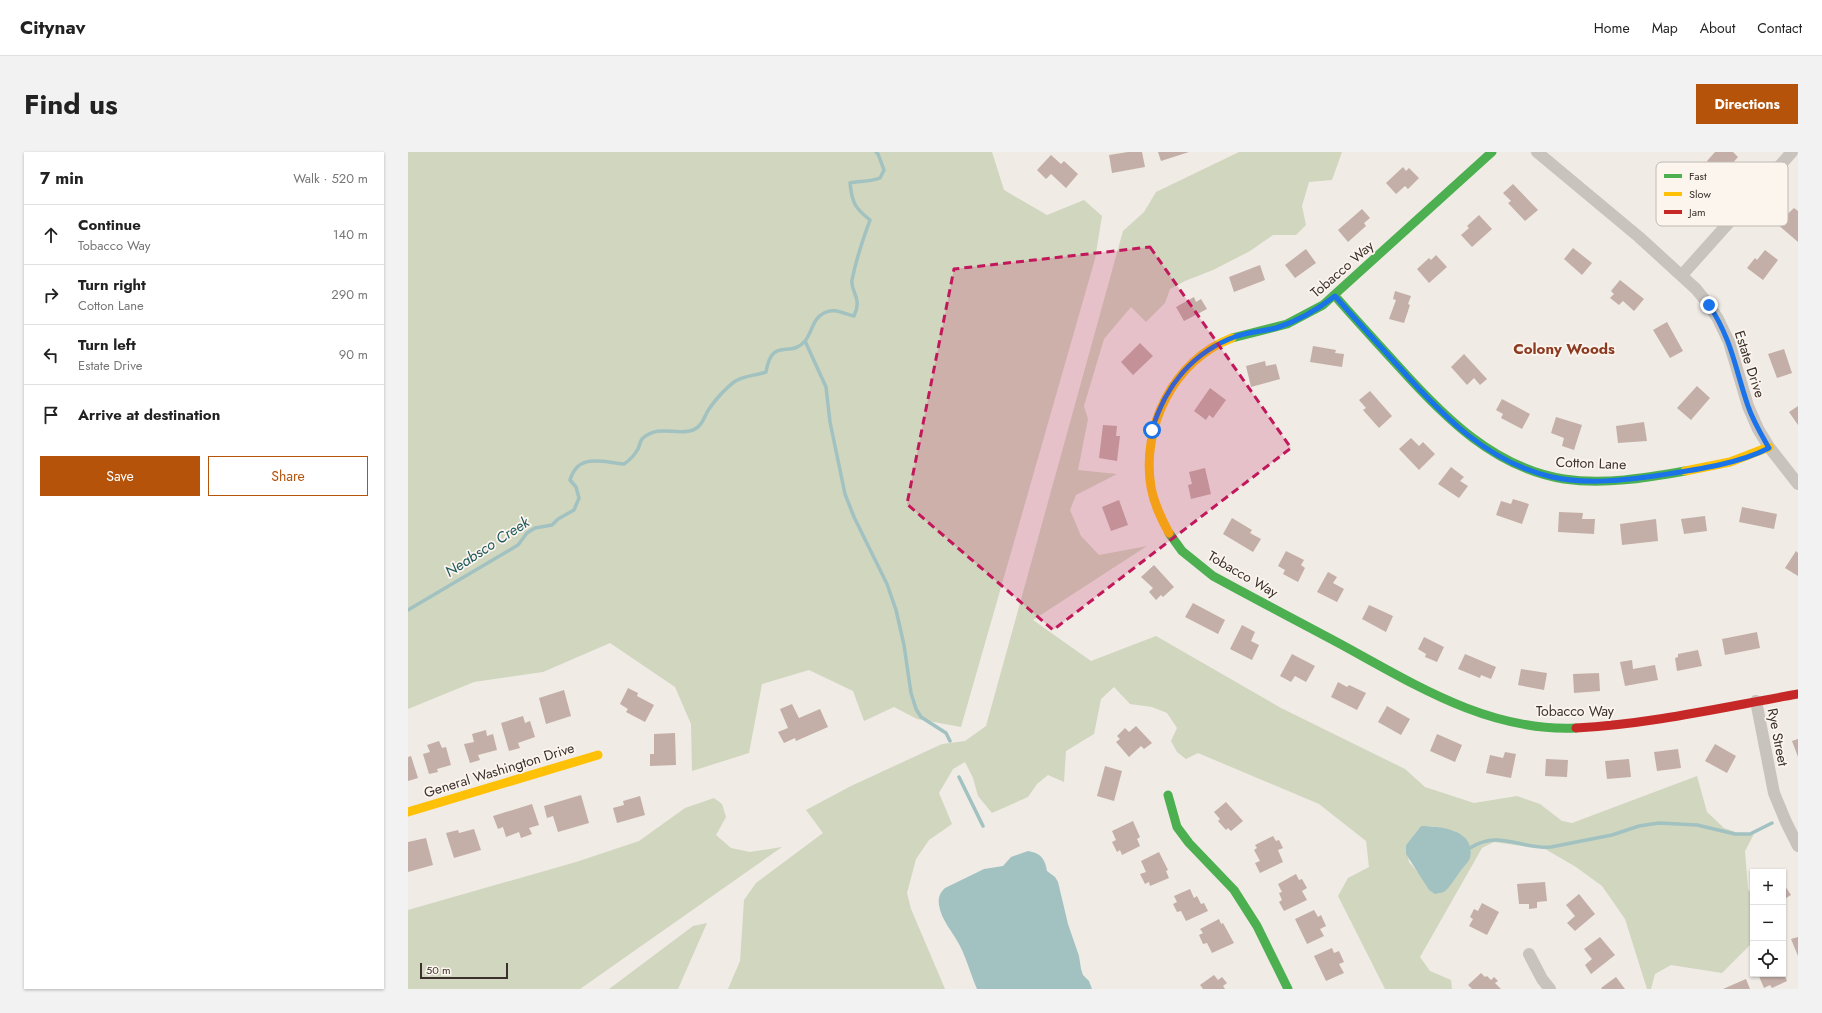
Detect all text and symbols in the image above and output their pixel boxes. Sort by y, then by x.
text: Citynav [20,14,86,41]
text: Home [1594,18,1630,38]
text: Map [1652,18,1678,38]
text: About [1700,18,1735,38]
text: Contact [1757,18,1802,38]
text: Find us [24,84,118,125]
button: Directions [1696,84,1798,124]
legend [1656,162,1788,226]
text: 7 min [40,166,84,190]
text: Fast [1689,168,1707,184]
text: Walk · 520 m [293,169,368,188]
text: Slow [1689,186,1711,202]
text: Jam [1687,204,1706,220]
text: Continue [78,214,141,236]
icon: ahead [40,224,62,246]
text: 140 m [333,225,368,244]
street label: Tobacco Way [1306,235,1379,302]
text: Tobacco Way [78,236,150,255]
text: Turn right [78,274,146,296]
icon: right [40,284,62,306]
text: 290 m [331,285,368,304]
text: Cotton Lane [78,296,144,315]
route end [1700,296,1718,314]
street label: Estate Drive [1730,328,1770,400]
text: Turn left [78,334,136,356]
district label: Colony Woods [1513,338,1615,360]
icon: left [40,344,62,366]
text: 90 m [339,345,368,364]
text: Estate Drive [78,356,142,375]
icon: arrive [40,404,62,426]
text: Arrive at destination [78,404,220,426]
route start [1143,421,1161,439]
street label: Cotton Lane [1555,452,1627,474]
button: Save [40,456,200,496]
button: Share [208,456,368,496]
water label: Neabsco Creek [440,511,534,583]
street label: Tobacco Way [1204,546,1282,603]
street label: Tobacco Way [1536,701,1615,721]
street label: Rye Street [1763,706,1794,768]
street label: General Washington Drive [421,738,577,802]
map controls [1750,869,1786,977]
button: + [1750,869,1786,905]
button: − [1750,905,1786,941]
button: locate [1750,941,1786,977]
scale bar [420,961,508,980]
text: 50 m [426,962,451,978]

